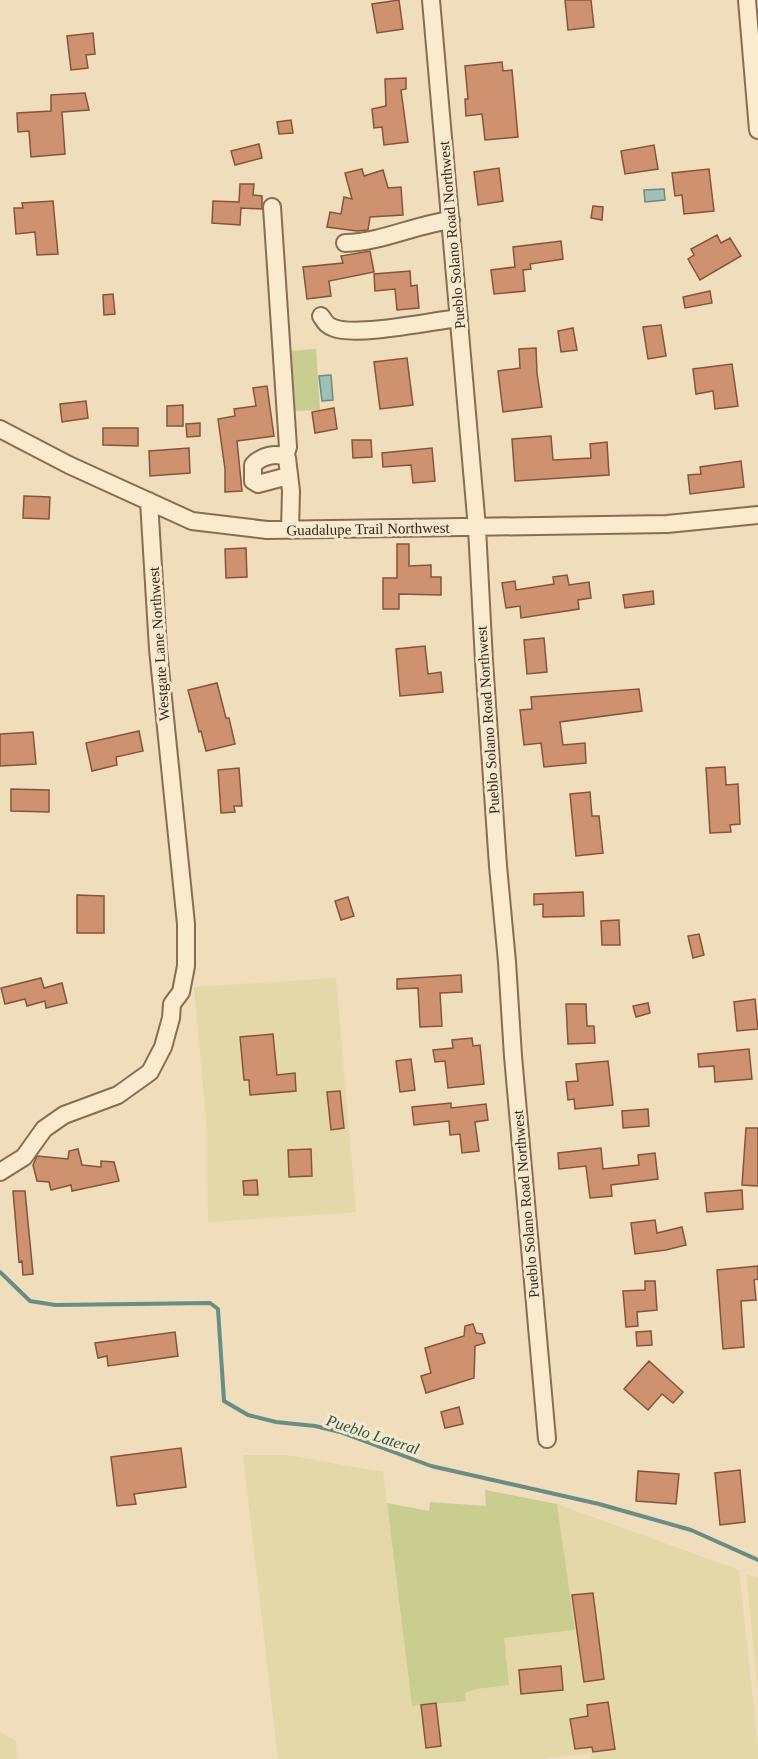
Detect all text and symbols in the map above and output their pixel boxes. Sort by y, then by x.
street label: Pueblo Solano Road Northwest [436,139,468,330]
street label: Guadalupe Trail Northwest [286,520,451,538]
street label: Westgate Lane Northwest [146,566,172,722]
street label: Pueblo Solano Road Northwest [473,624,503,815]
street label: Pueblo Solano Road Northwest [510,1108,542,1299]
water label: Pueblo Lateral [323,1411,422,1458]

